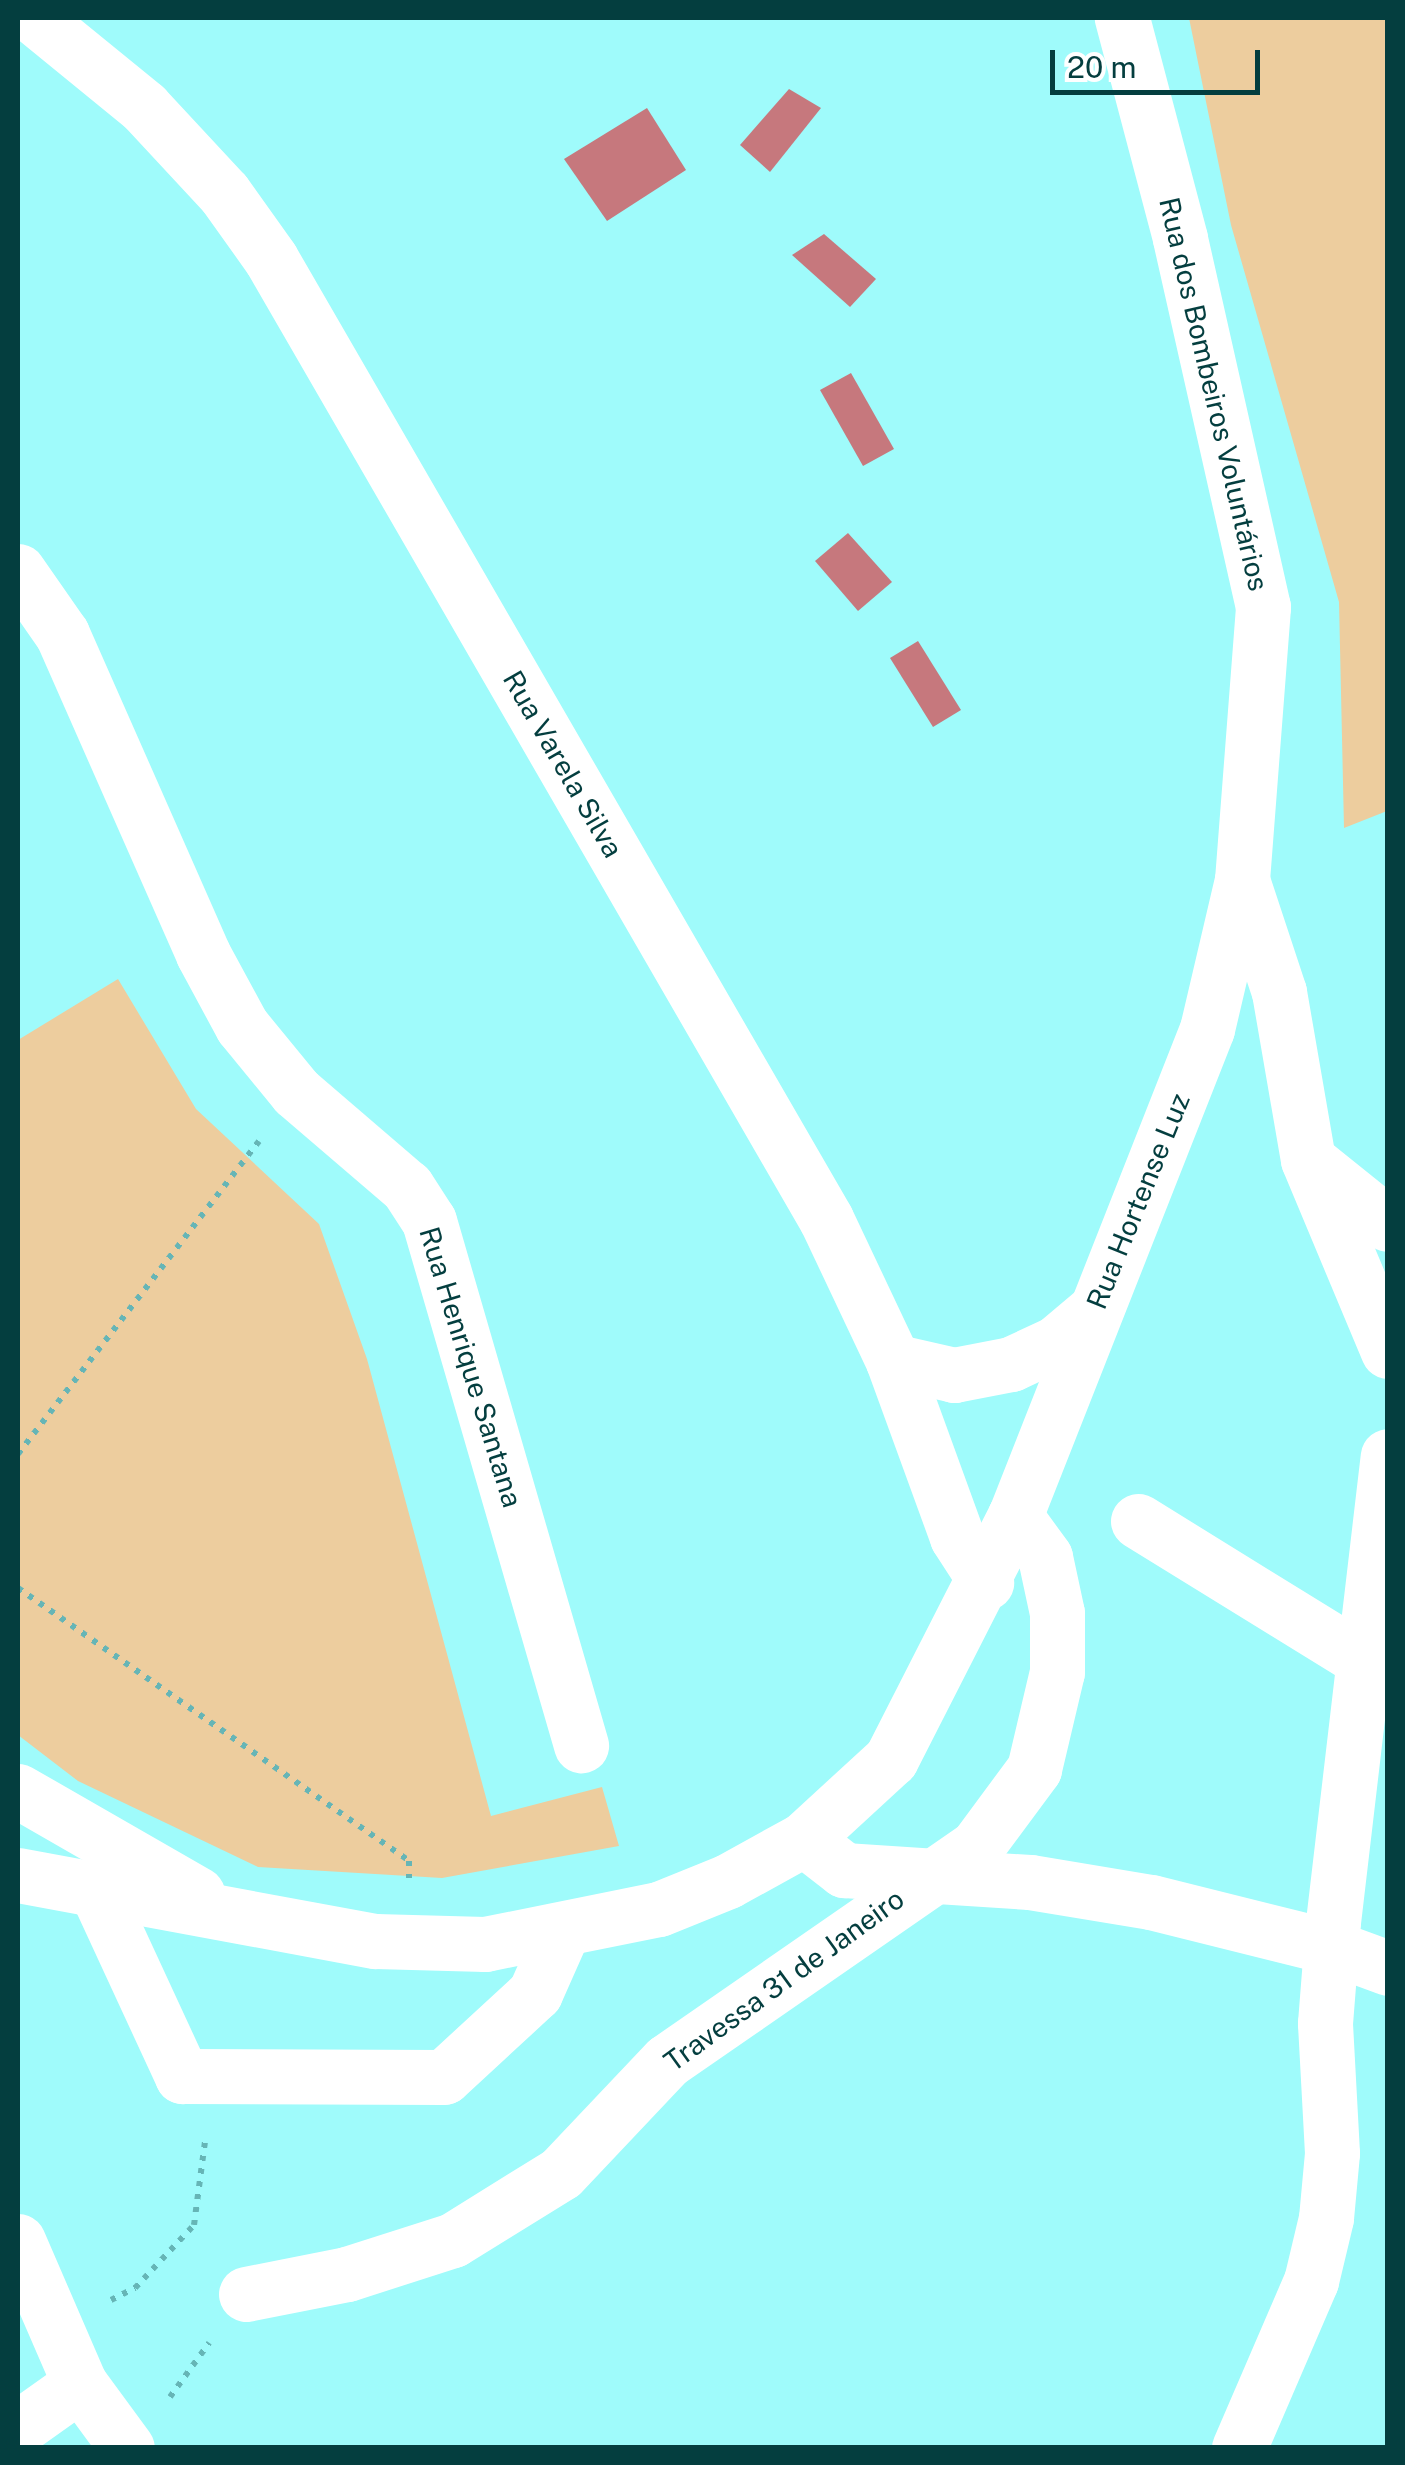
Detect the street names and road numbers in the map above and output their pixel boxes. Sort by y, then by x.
street label: Rua dos Bombeiros Voluntários [1152,193,1276,595]
street label: Rua Varela Silva [496,664,630,864]
street label: Rua Hortense Luz [1079,1088,1197,1314]
street label: Rua Henrique Santana [412,1223,530,1511]
street label: Travessa 31 de Janeiro [657,1882,911,2078]

